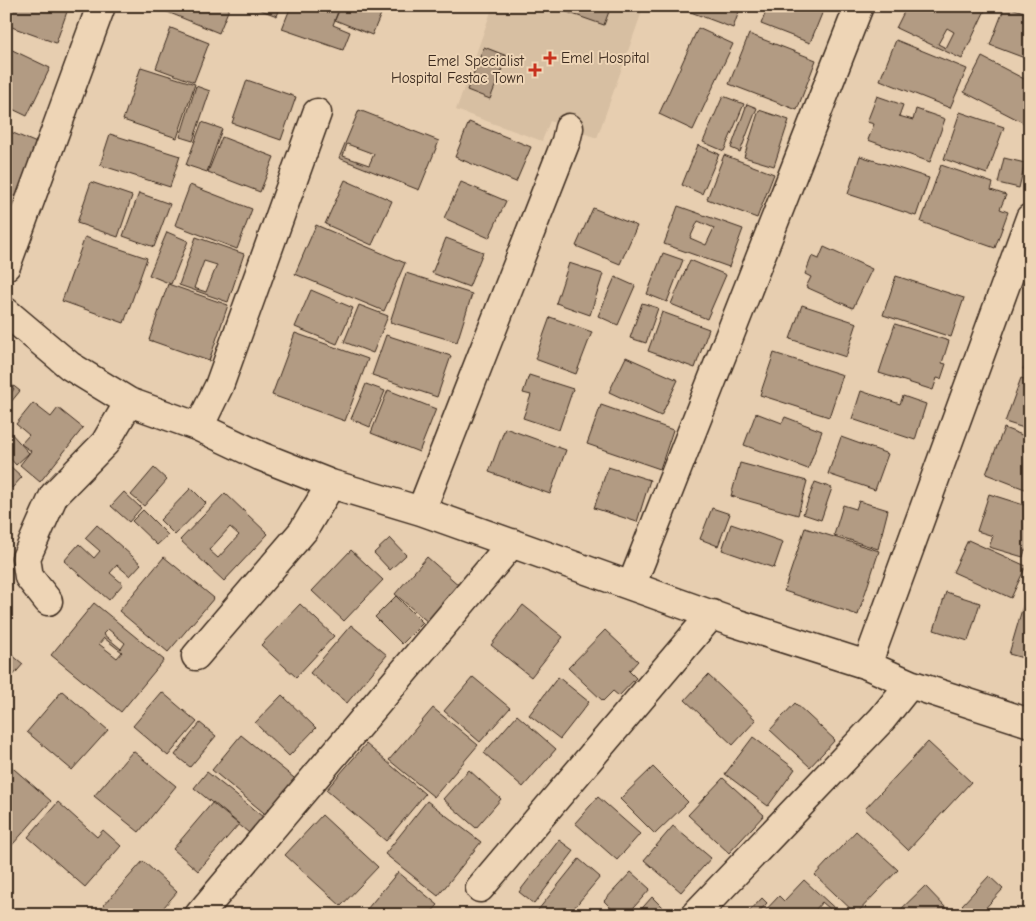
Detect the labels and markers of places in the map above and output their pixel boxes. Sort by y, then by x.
place label: Emel Hospital [561,49,649,67]
marker: Emel Hospital [543,51,557,65]
place label: Emel Specialist Hospital Festac Town [391,52,525,87]
marker: Emel Specialist Hospital Festac Town [528,63,542,77]

